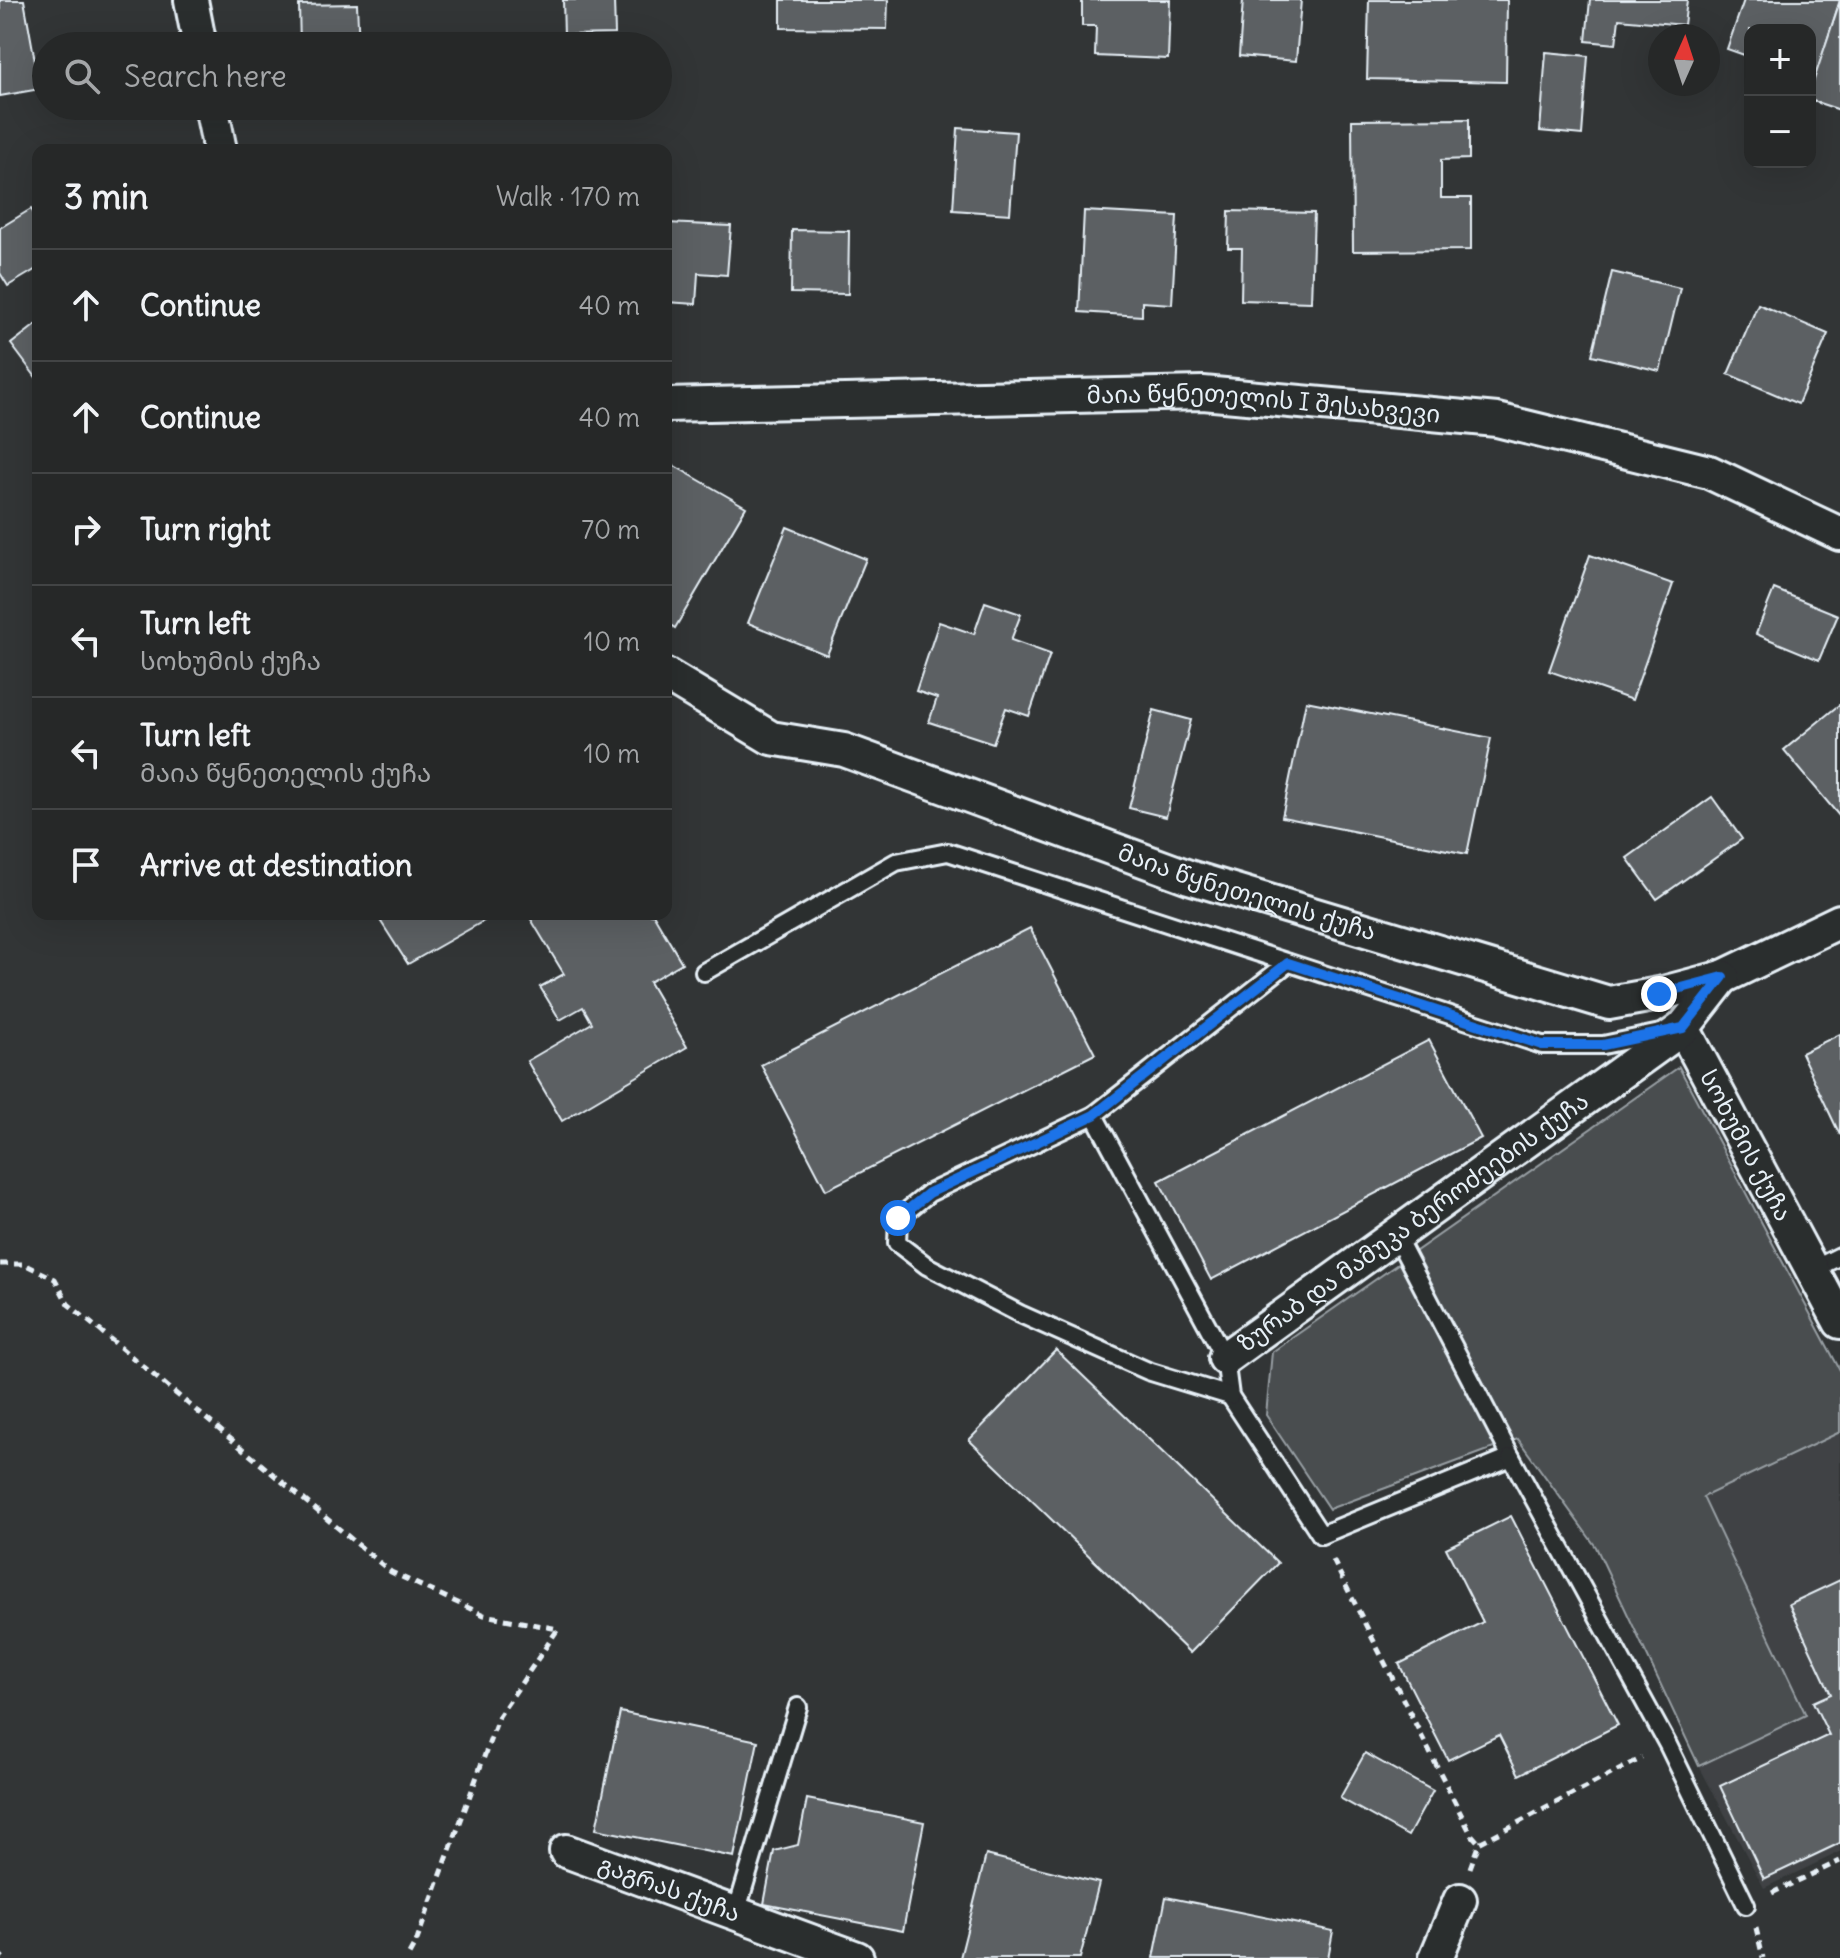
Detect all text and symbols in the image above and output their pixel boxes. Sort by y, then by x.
north arrow [1648,24,1720,96]
map controls [1744,24,1816,168]
button: + [1744,24,1816,96]
search box [32,32,672,120]
icon: search [60,54,104,98]
text: Search here [124,57,287,95]
button: − [1744,96,1816,168]
text: 3 min [64,175,149,218]
text: Walk · 170 m [496,180,640,213]
icon: ahead [64,283,108,327]
text: Continue [140,286,261,324]
text: 40 m [579,289,640,322]
street label: მაია წყნეთელის I შესახვევი [1086,377,1442,429]
icon: ahead [64,395,108,439]
text: Continue [140,398,261,436]
text: 40 m [579,401,640,434]
icon: right [64,507,108,551]
text: Turn right [140,510,271,548]
text: 70 m [581,513,640,546]
text: Turn left [140,604,251,642]
icon: left [64,619,108,663]
text: 10 m [584,625,640,658]
text: სოხუმის ქუჩა [140,644,321,677]
text: Turn left [140,716,251,754]
icon: left [64,731,108,775]
text: 10 m [584,737,640,770]
text: მაია წყნეთელის ქუჩა [140,756,431,789]
street label: მაია წყნეთელის ქუჩა [1114,836,1380,946]
icon: arrive [64,843,108,887]
text: Arrive at destination [140,846,412,884]
route end [1641,976,1677,1012]
street label: სოხუმის ქუჩა [1694,1064,1799,1226]
street label: ზურაბ და მამუკა ბეროძეების ქუჩა [1231,1085,1594,1358]
route start [880,1200,916,1236]
street label: გაგრას ქუჩა [594,1848,745,1928]

